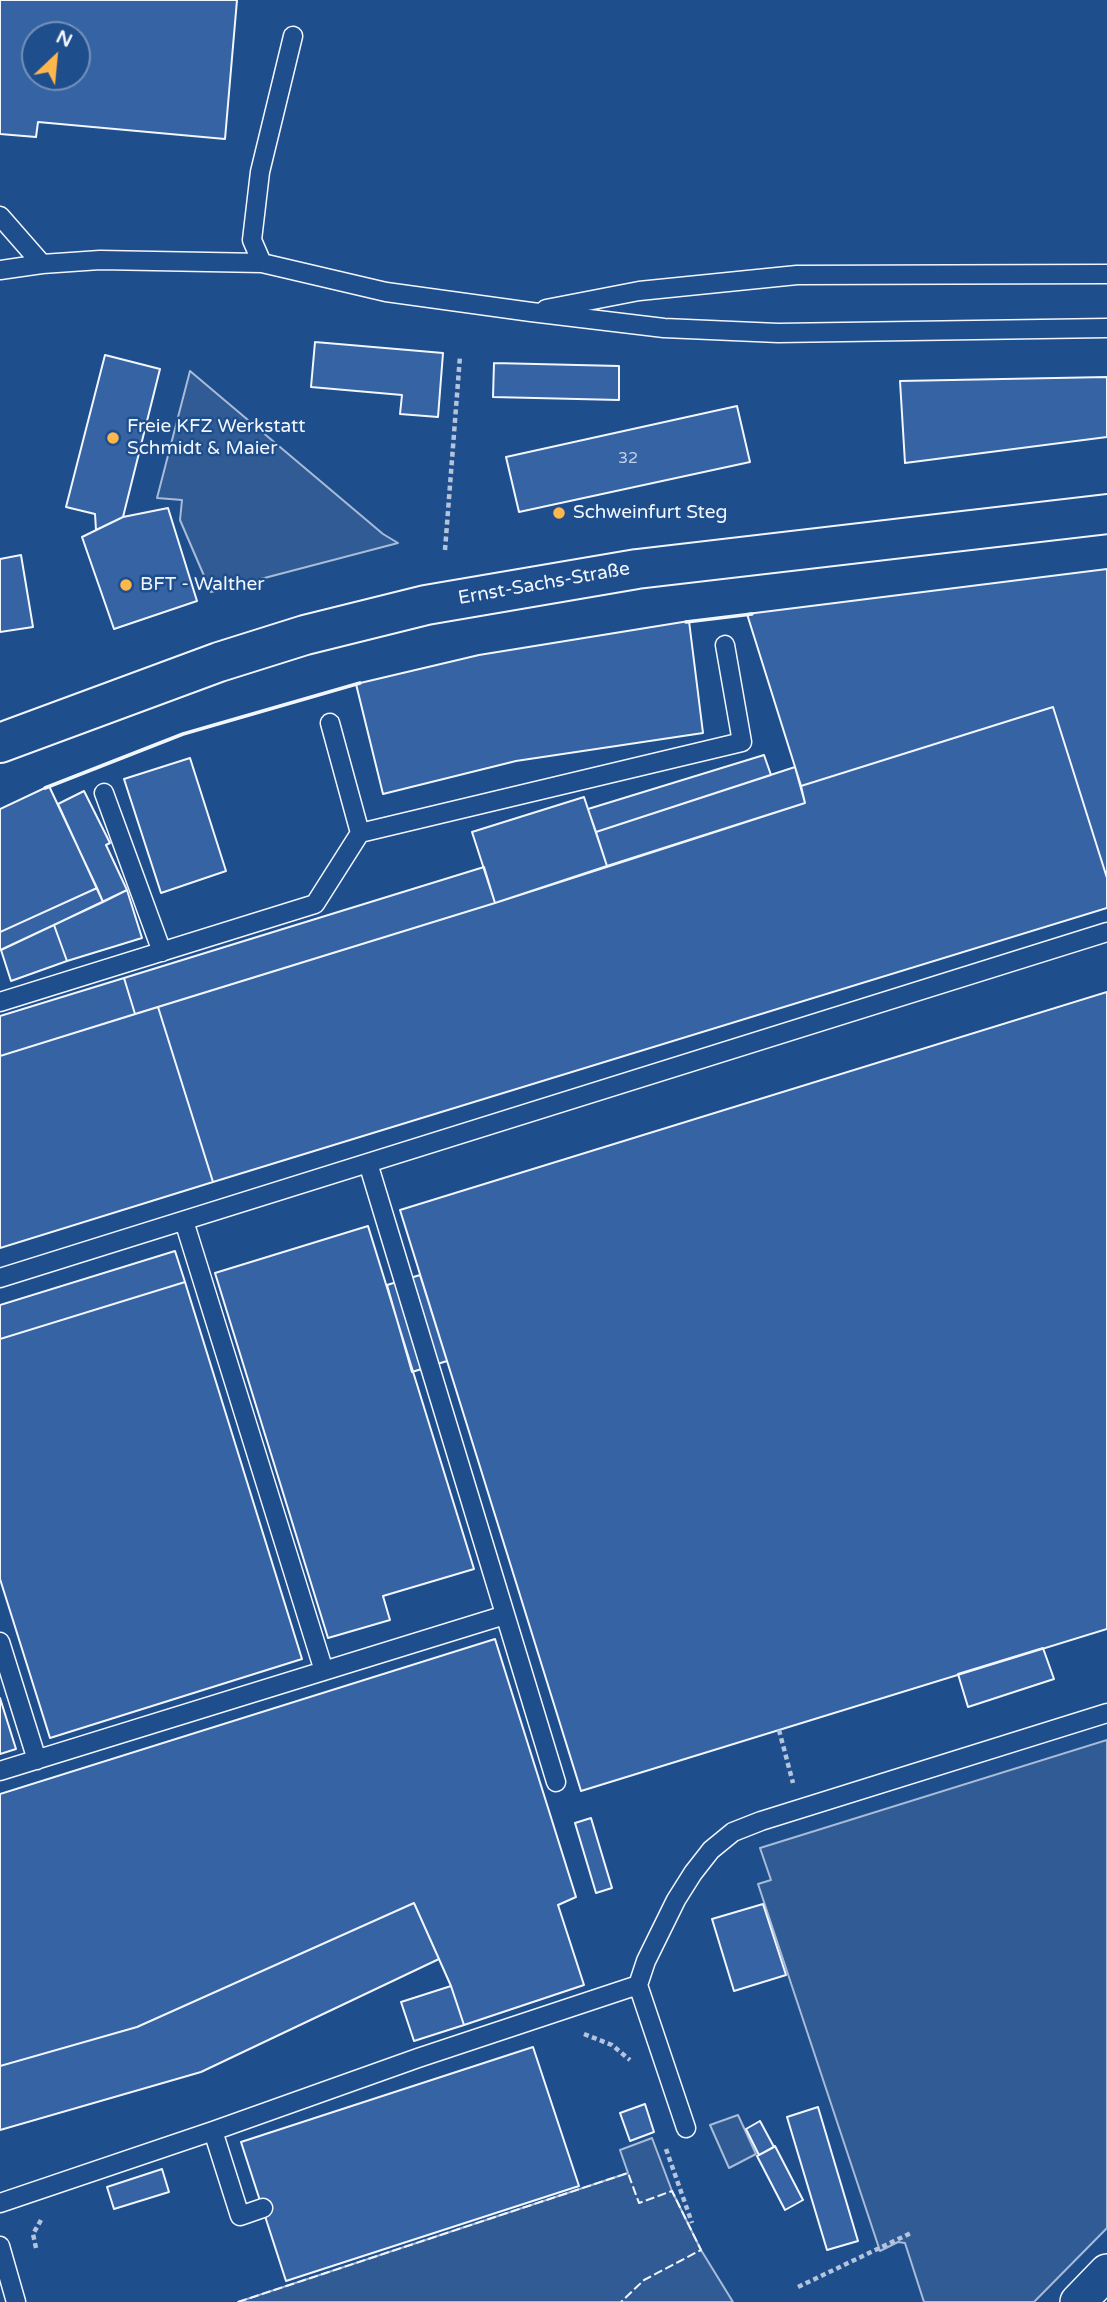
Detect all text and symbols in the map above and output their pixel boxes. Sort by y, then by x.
north arrow [21,21,91,91]
text: N [53,26,76,52]
place label: Freie KFZ Werkstatt Schmidt & Maier [127,416,305,460]
marker: Freie KFZ Werkstatt Schmidt & Maier [105,430,121,446]
house number: 32 [618,449,638,469]
place label: Schweinfurt Steg [573,502,727,524]
marker: Schweinfurt Steg [551,505,567,521]
street label: Ernst-Sachs-Straße [456,558,632,610]
place label: BFT - Walther [140,574,265,596]
marker: BFT - Walther [118,577,134,593]

